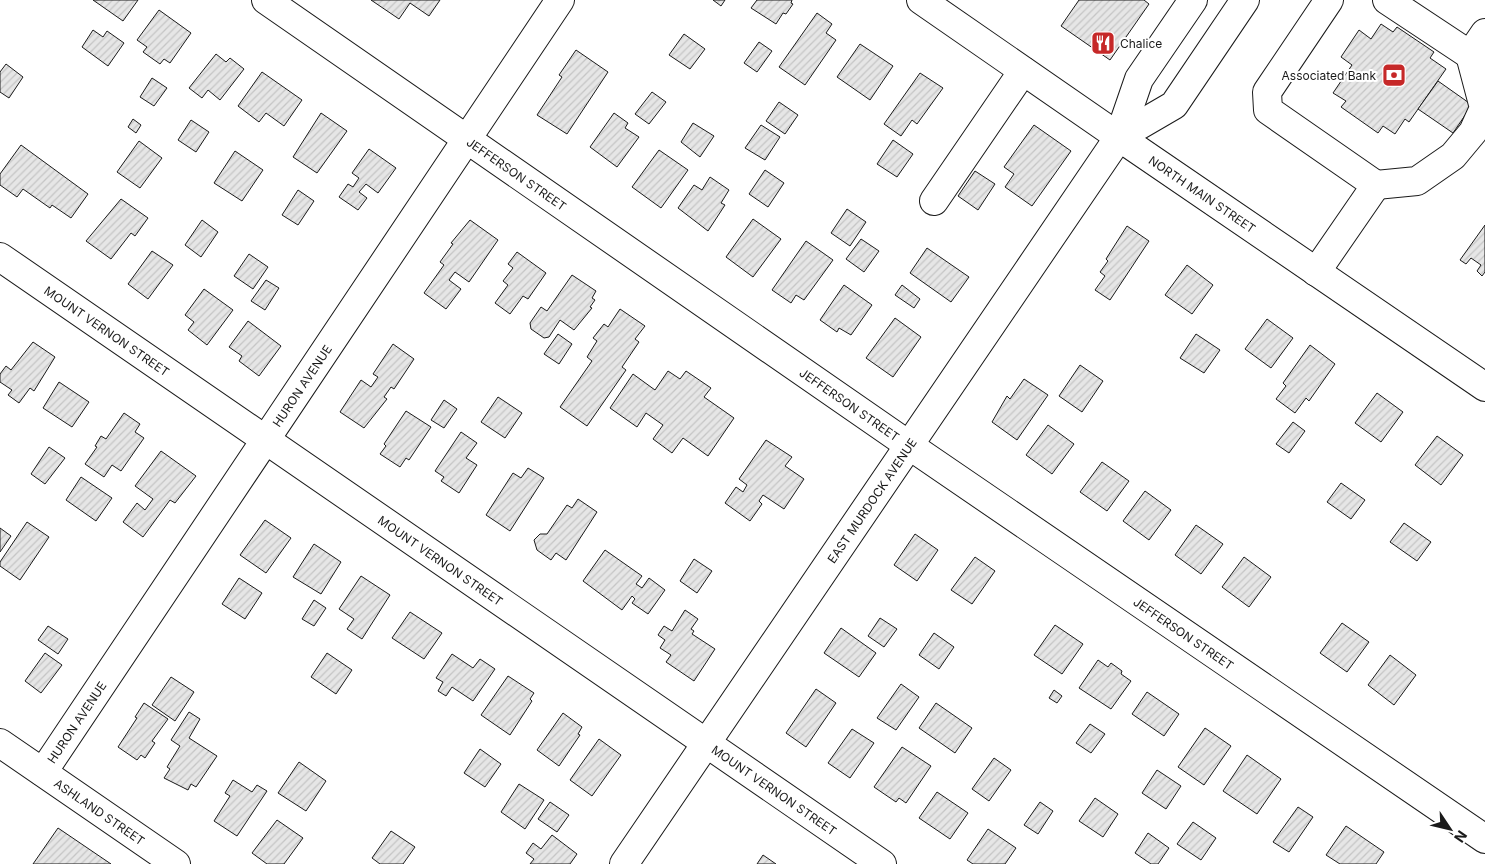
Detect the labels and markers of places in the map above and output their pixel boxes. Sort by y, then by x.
restaurant icon: Chalice [1090,30,1116,56]
place label: Chalice [1120,36,1162,51]
bank icon: Associated Bank [1381,62,1407,88]
place label: Associated Bank [1282,68,1376,83]

